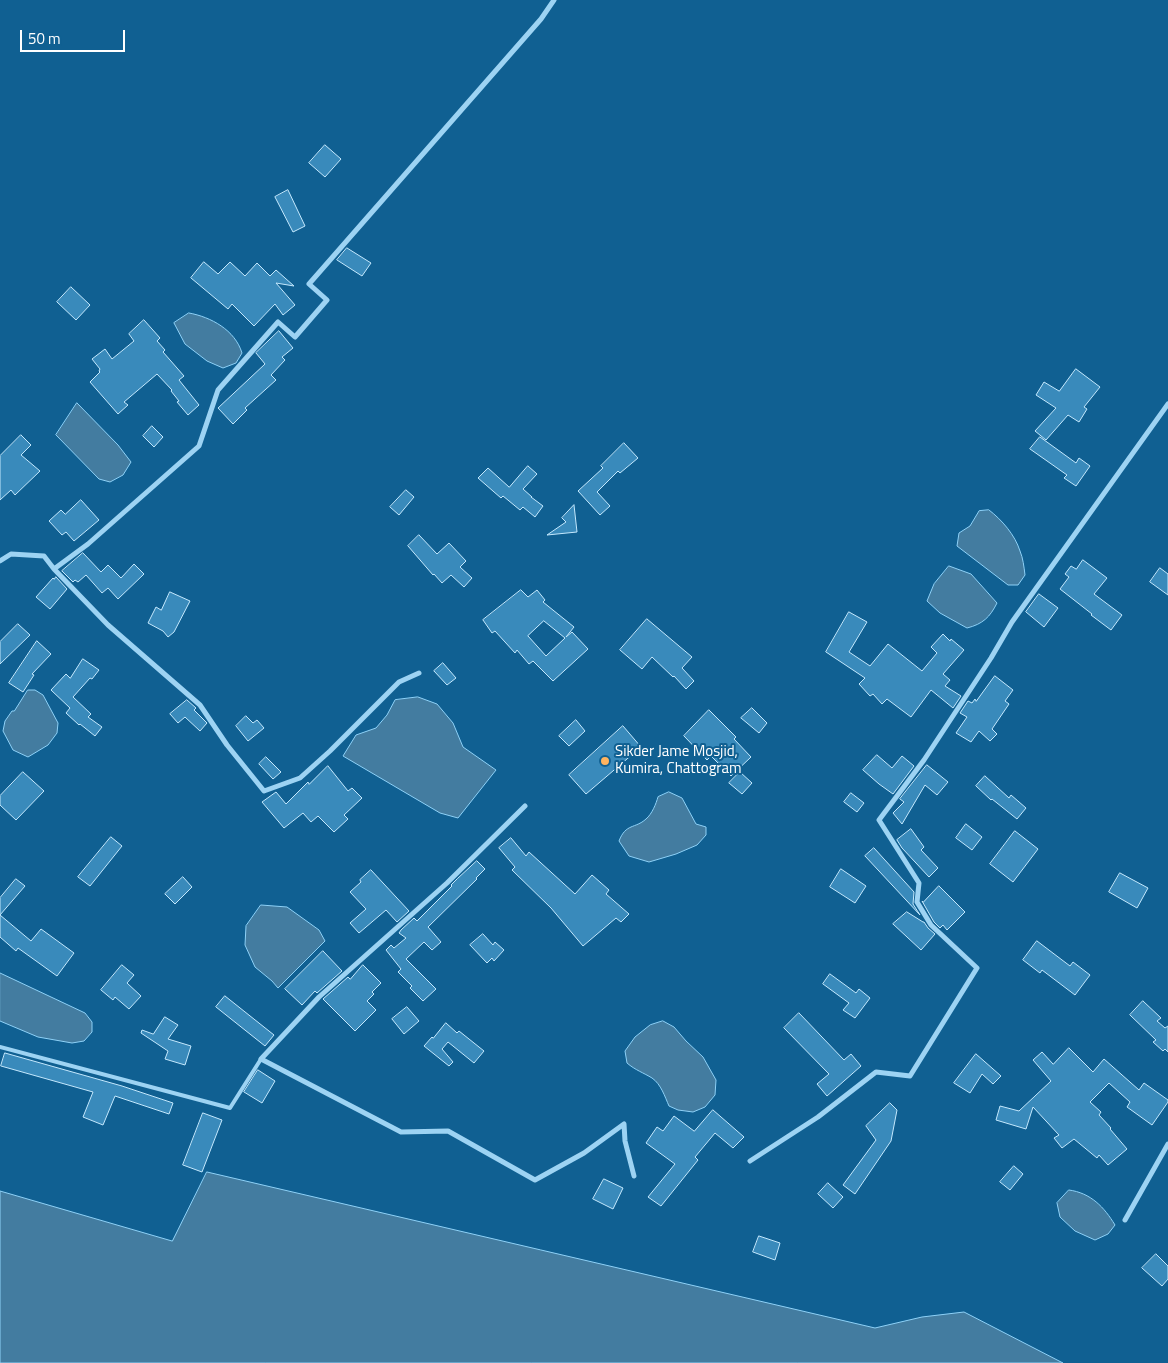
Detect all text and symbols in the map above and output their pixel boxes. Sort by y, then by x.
scale bar [22,20,128,52]
text: 50 m [28,27,61,50]
place label: Sikder Jame Mosjid, Kumira, Chattogram [615,743,742,778]
marker: Sikder Jame Mosjid, Kumira, Chattogram [599,755,611,767]

